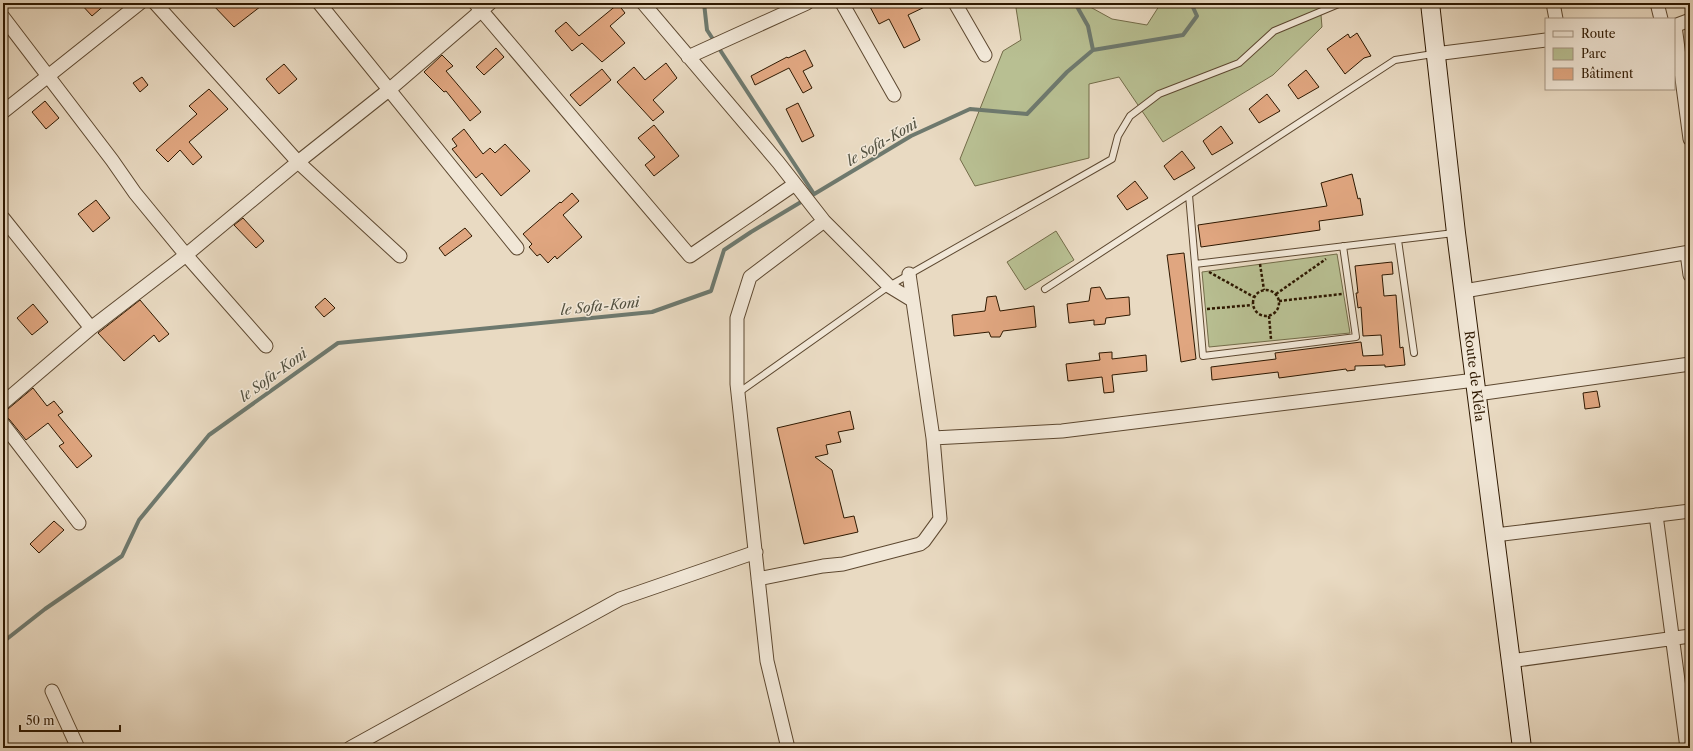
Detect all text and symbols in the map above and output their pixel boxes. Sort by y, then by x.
legend [1545,18,1675,90]
text: Route [1581,26,1616,41]
text: Parc [1581,46,1606,61]
text: Bâtiment [1581,66,1634,81]
water label: le Sofa-Koni [843,114,922,170]
water label: le Sofa-Koni [560,293,642,319]
street label: Route de Kléla [1461,330,1489,422]
water label: le Sofa-Koni [236,343,312,406]
scale bar [20,707,120,733]
text: 50 m [26,713,55,728]

